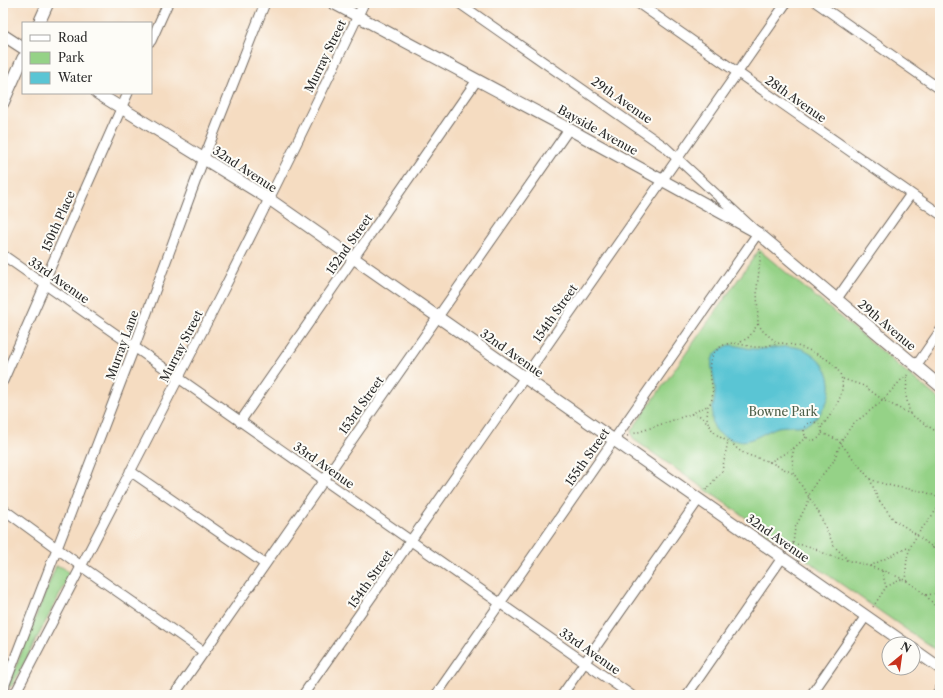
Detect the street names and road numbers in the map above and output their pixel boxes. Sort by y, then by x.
street label: Murray Street [301,17,349,95]
street label: 28th Avenue [763,72,830,126]
street label: 29th Avenue [589,73,656,127]
street label: Bayside Avenue [555,102,641,158]
street label: 32nd Avenue [210,143,280,196]
street label: 150th Place [38,188,78,254]
street label: 152nd Street [323,210,376,277]
street label: 33rd Avenue [26,254,93,307]
street label: 154th Street [530,280,581,345]
street label: 29th Avenue [855,296,919,354]
street label: Murray Street [156,307,206,385]
street label: Murray Lane [102,308,142,382]
street label: 32nd Avenue [478,326,547,380]
street label: 153rd Street [335,372,387,437]
street label: 155th Street [562,425,613,489]
street label: 33rd Avenue [291,439,358,492]
street label: 32nd Avenue [744,511,813,565]
street label: 154th Street [345,546,396,611]
street label: 33rd Avenue [557,625,624,678]

